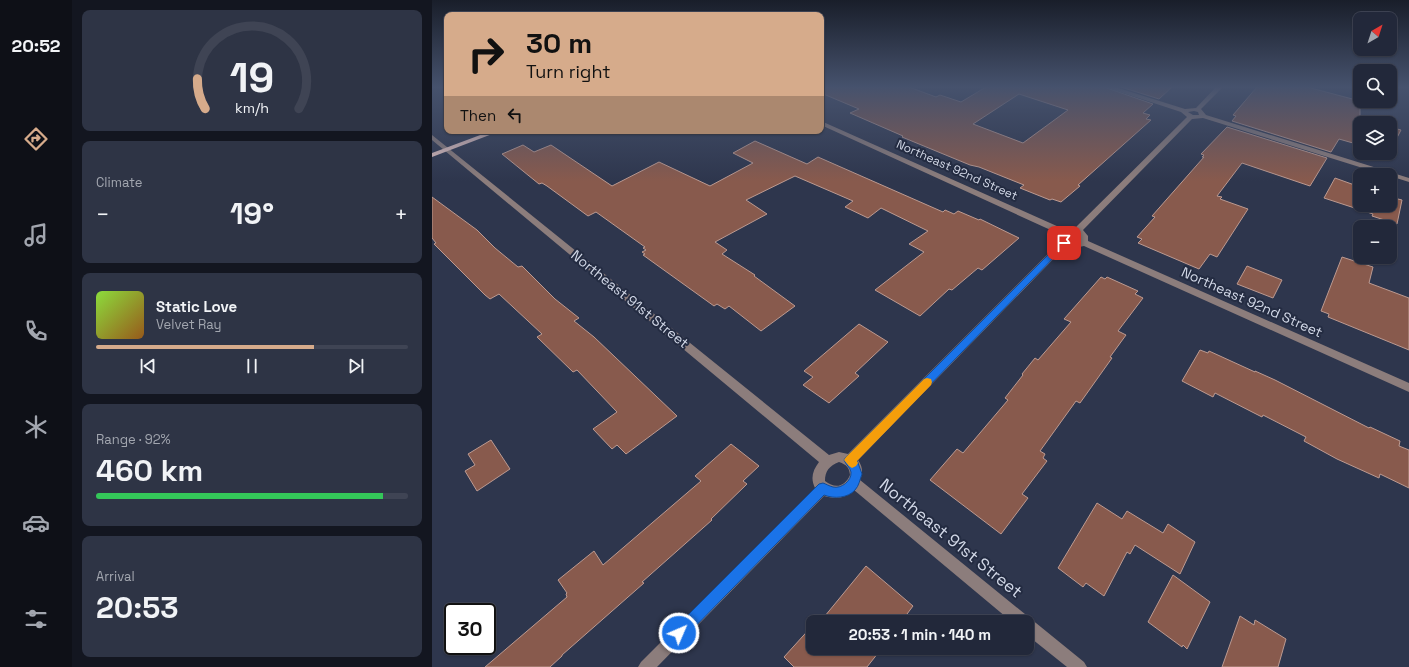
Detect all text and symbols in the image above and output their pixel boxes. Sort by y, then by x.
north arrow [1353,12,1397,56]
map controls [1353,12,1397,264]
text: 30 m [526,25,592,61]
icon: right [460,28,512,80]
text: 20:52 [11,34,61,57]
text: 19 [230,51,274,104]
text: Turn right [526,60,610,83]
button: search [1353,64,1397,108]
text: km/h [235,98,269,116]
icon: left [504,104,526,126]
text: Then [460,106,496,125]
button: layers [1353,116,1397,160]
icon: directions [22,125,50,153]
street label: Northeast 92nd Street [894,136,1020,204]
button: + [1353,168,1397,212]
text: Climate [96,174,142,191]
text: 19° [230,194,274,233]
text: − [96,200,110,228]
text: + [394,200,408,228]
button: − [1353,220,1397,264]
icon: music [22,221,50,249]
pin [1047,226,1081,260]
icon: arrive [1053,232,1075,254]
street label: Northeast 91st Street [568,246,692,352]
street label: Northeast 92nd Street [1179,263,1325,341]
text: Static Love [156,297,237,316]
text: Velvet Ray [156,316,221,333]
icon: phone [22,317,50,345]
icon: previous [137,355,159,377]
icon: pause [241,355,263,377]
icon: next [345,355,367,377]
icon: climate [22,413,50,441]
text: Range · 92% [96,431,171,448]
text: 460 km [96,451,203,490]
street label: Northeast 91st Street [875,474,1027,603]
icon: car [22,509,50,537]
text: Arrival [96,568,135,585]
text: 20:53 [96,588,178,627]
speed limit sign: 30 [444,603,496,655]
icon: filters [22,605,50,633]
position arrow [658,612,700,654]
text: 20:53 · 1 min · 140 m [849,625,991,644]

